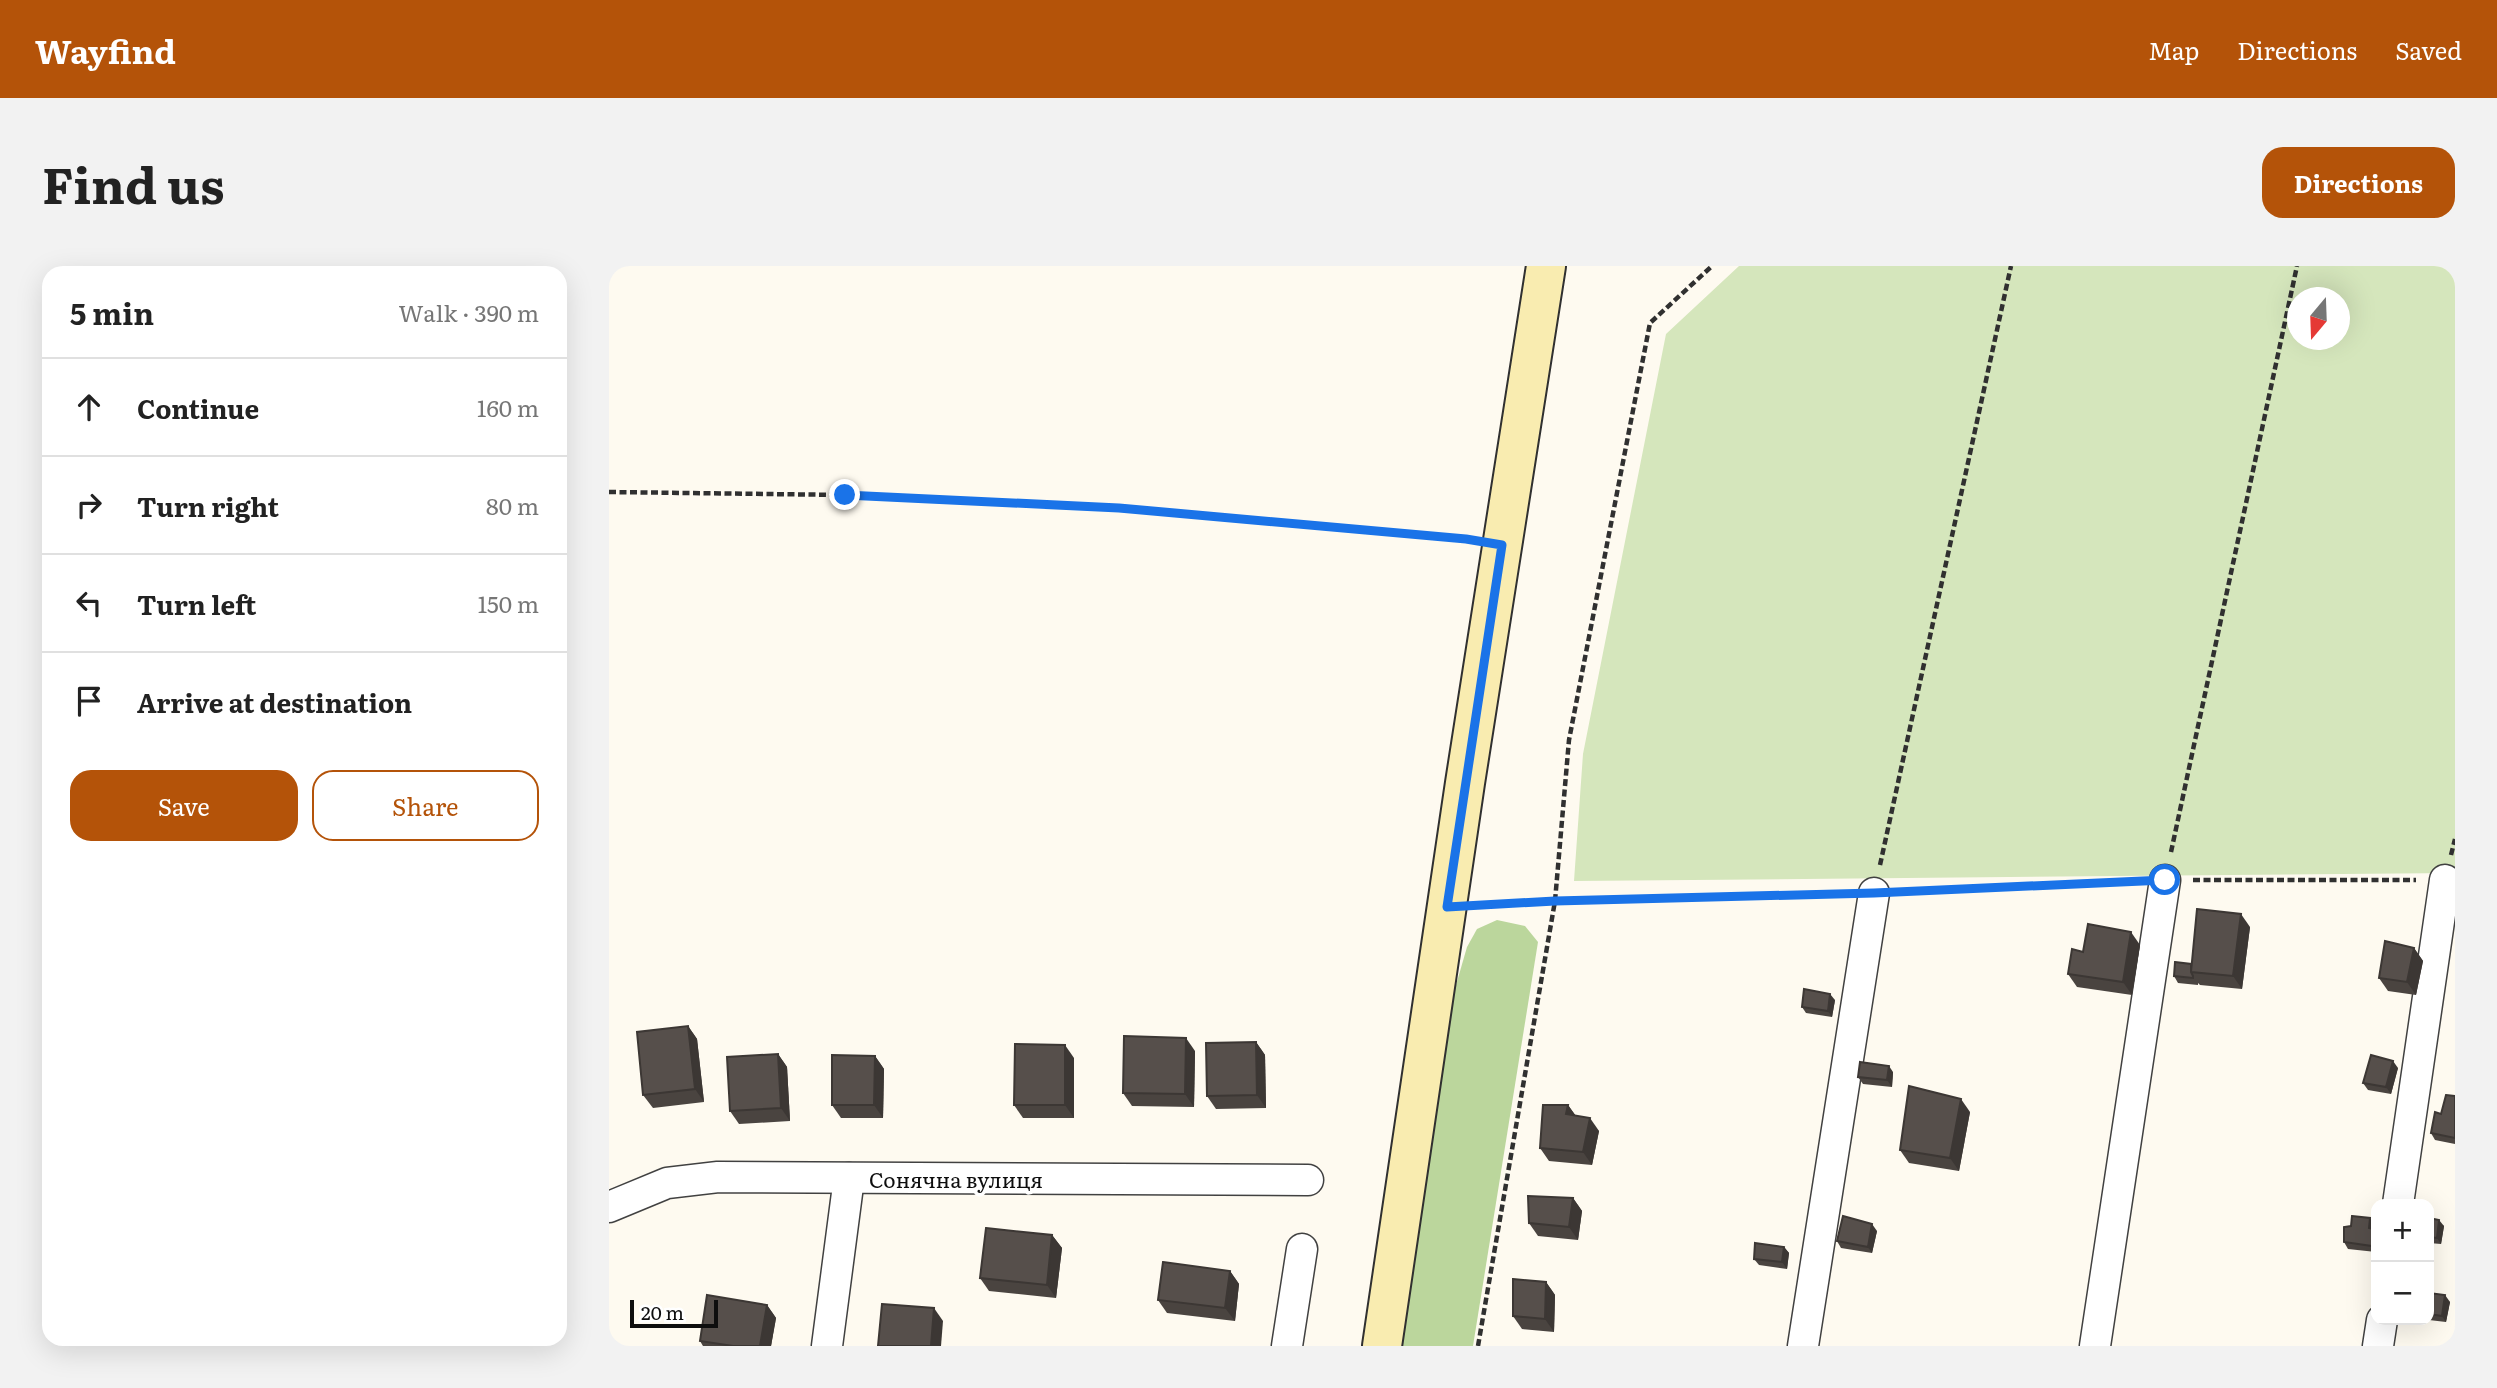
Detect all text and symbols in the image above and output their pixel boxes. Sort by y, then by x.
text: Wayfind [35,25,176,74]
text: Map [2148,32,2199,67]
text: Directions [2237,32,2357,67]
text: Saved [2395,32,2462,67]
text: Find us [42,146,225,219]
button: Directions [2262,147,2455,218]
north arrow [2287,287,2350,350]
text: 5 min [70,290,154,334]
text: Walk · 390 m [399,295,539,329]
icon: ahead [70,388,108,426]
text: Continue [137,388,259,427]
text: 160 m [477,390,539,424]
route end [829,479,860,510]
icon: right [70,486,108,524]
text: Turn right [137,486,279,525]
text: 80 m [486,488,539,522]
icon: left [70,584,108,622]
text: Turn left [137,584,256,623]
text: 150 m [478,586,539,620]
icon: arrive [70,682,108,720]
text: Arrive at destination [137,682,412,721]
button: Save [70,770,298,841]
button: Share [312,770,539,841]
route start [2149,864,2180,895]
street label: Сонячна вулиця [869,1163,1043,1194]
map controls [2371,1199,2434,1325]
button: + [2371,1199,2434,1262]
button: − [2371,1262,2434,1325]
scale bar [630,1297,717,1329]
text: 20 m [641,1298,684,1326]

